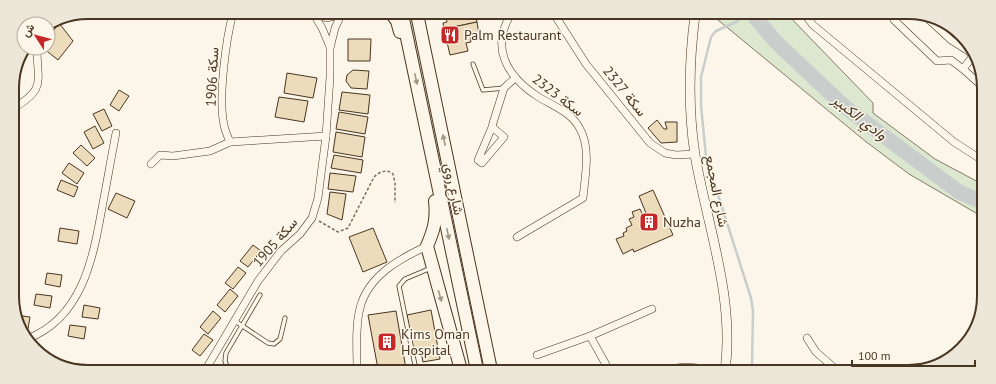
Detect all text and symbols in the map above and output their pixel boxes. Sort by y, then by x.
north arrow [16,16,56,56]
text: ش [18,21,37,40]
restaurant icon: Palm Restaurant [439,24,461,46]
place label: Palm Restaurant [464,26,562,44]
street label: سكة 1906 [201,47,223,107]
street label: سكة 2327 [599,62,651,120]
street label: سكة 2323 [529,70,587,120]
one-way arrow [413,73,419,85]
water label: وادي الكبير [826,89,891,147]
one-way arrow [440,134,446,146]
street label: شارع المجمع [699,153,733,229]
street label: شارع روي [437,161,468,217]
building icon: Nuzha [638,211,660,233]
place label: Nuzha [663,213,701,231]
street label: سكة 1905 [249,214,301,270]
one-way arrow [446,228,452,240]
one-way arrow [437,290,443,302]
place label: Kims Oman Hospital [401,325,470,359]
building icon: Kims Oman Hospital [376,331,398,353]
scale bar [852,342,975,368]
text: 100 m [858,348,891,363]

